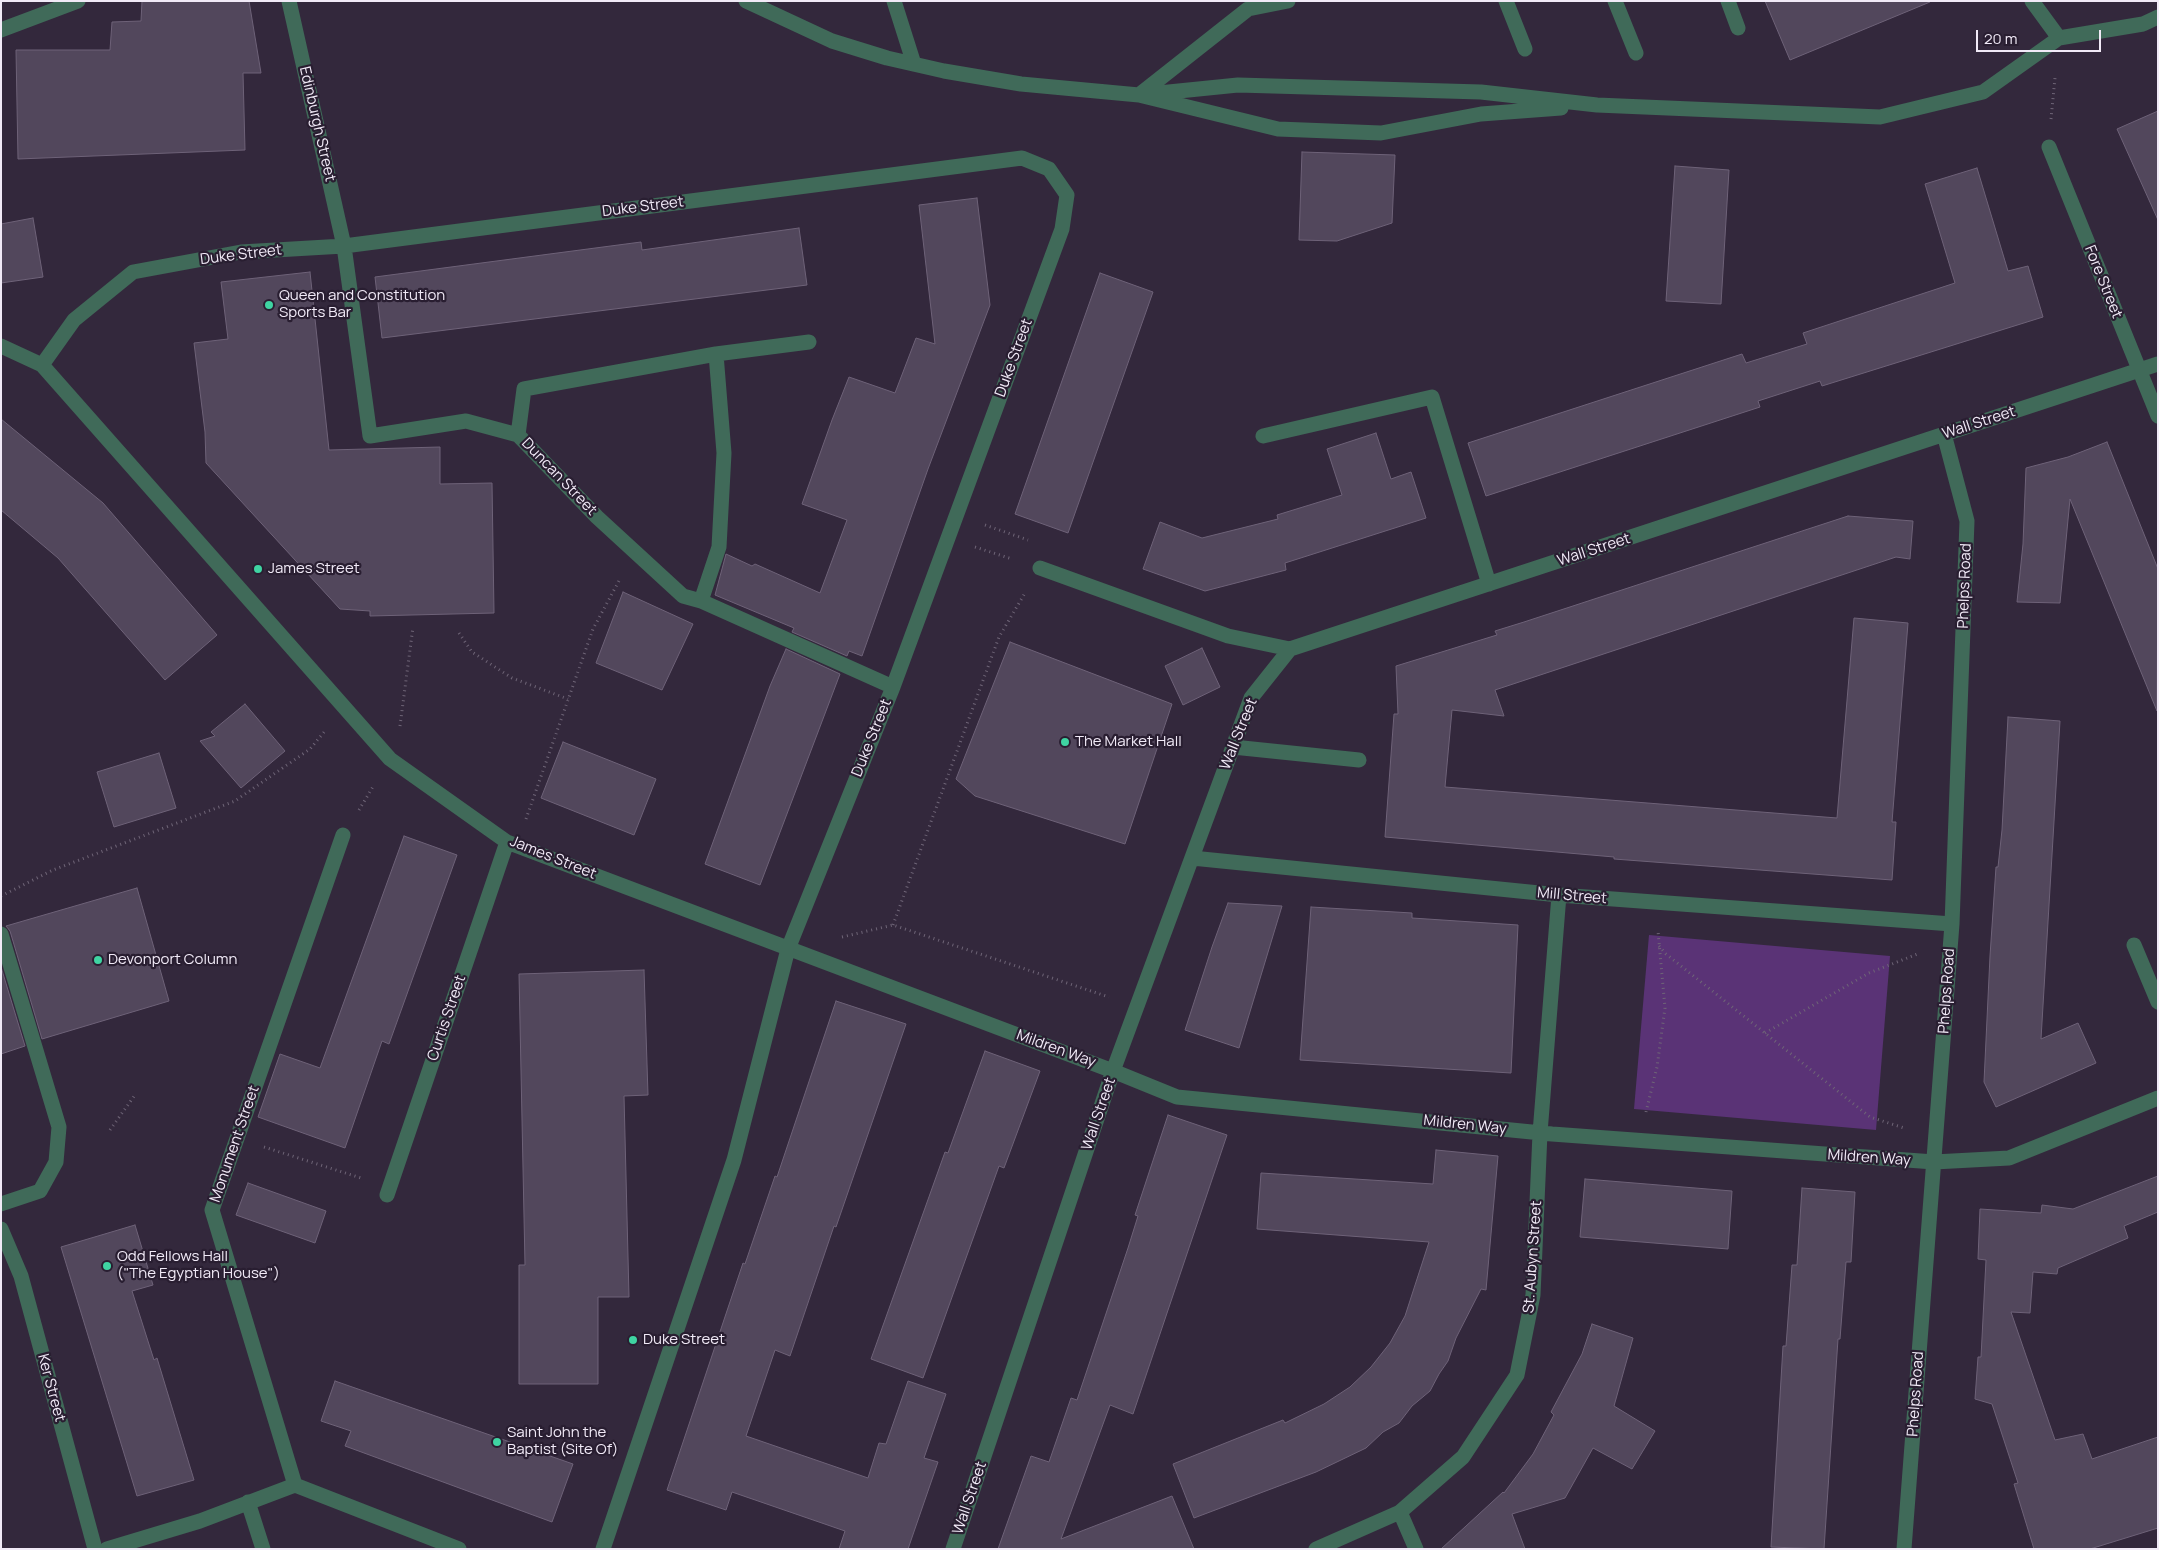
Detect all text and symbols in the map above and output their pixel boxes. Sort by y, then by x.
scale bar [1979,20,2104,52]
text: 20 m [1984,28,2017,49]
street label: Edinburgh Street [295,65,339,183]
street label: Duke Street [601,193,685,221]
street label: Duke Street [199,241,283,269]
street label: Fore Street [2080,243,2126,321]
place label: Queen and Constitution Sports Bar [279,287,445,322]
marker: Queen and Constitution Sports Bar [263,299,275,311]
street label: Duke Street [992,316,1036,400]
street label: Wall Street [1940,403,2018,443]
street label: Duncan Street [518,435,600,519]
street label: Wall Street [1555,530,1633,570]
street label: Phelps Road [1955,543,1975,629]
place label: James Street [268,560,360,578]
marker: James Street [252,563,264,575]
street label: Wall Street [1216,696,1262,772]
street label: Duke Street [848,697,896,779]
place label: The Market Hall [1075,733,1182,751]
marker: The Market Hall [1059,736,1071,748]
street label: James Street [507,832,599,884]
street label: Mill Street [1536,884,1608,908]
street label: Phelps Road [1935,948,1959,1034]
place label: Devonport Column [108,951,237,969]
marker: Devonport Column [92,954,104,966]
street label: Curtis Street [424,973,470,1063]
street label: Mildren Way [1014,1026,1098,1072]
street label: Wall Street [1078,1075,1120,1153]
street label: Monument Street [207,1083,263,1205]
street label: Mildren Way [1423,1112,1507,1138]
street label: Mildren Way [1827,1146,1911,1170]
street label: St. Aubyn Street [1520,1200,1546,1314]
place label: Odd Fellows Hall ("The Egyptian House") [117,1248,280,1283]
marker: Odd Fellows Hall ("The Egyptian House") [101,1260,113,1272]
place label: Duke Street [643,1331,725,1349]
marker: Duke Street [627,1334,639,1346]
street label: Phelps Road [1904,1351,1928,1437]
street label: Ker Street [33,1352,69,1424]
place label: Saint John the Baptist (Site Of) [507,1424,618,1459]
marker: Saint John the Baptist (Site Of) [491,1436,503,1448]
street label: Wall Street [949,1459,991,1537]

